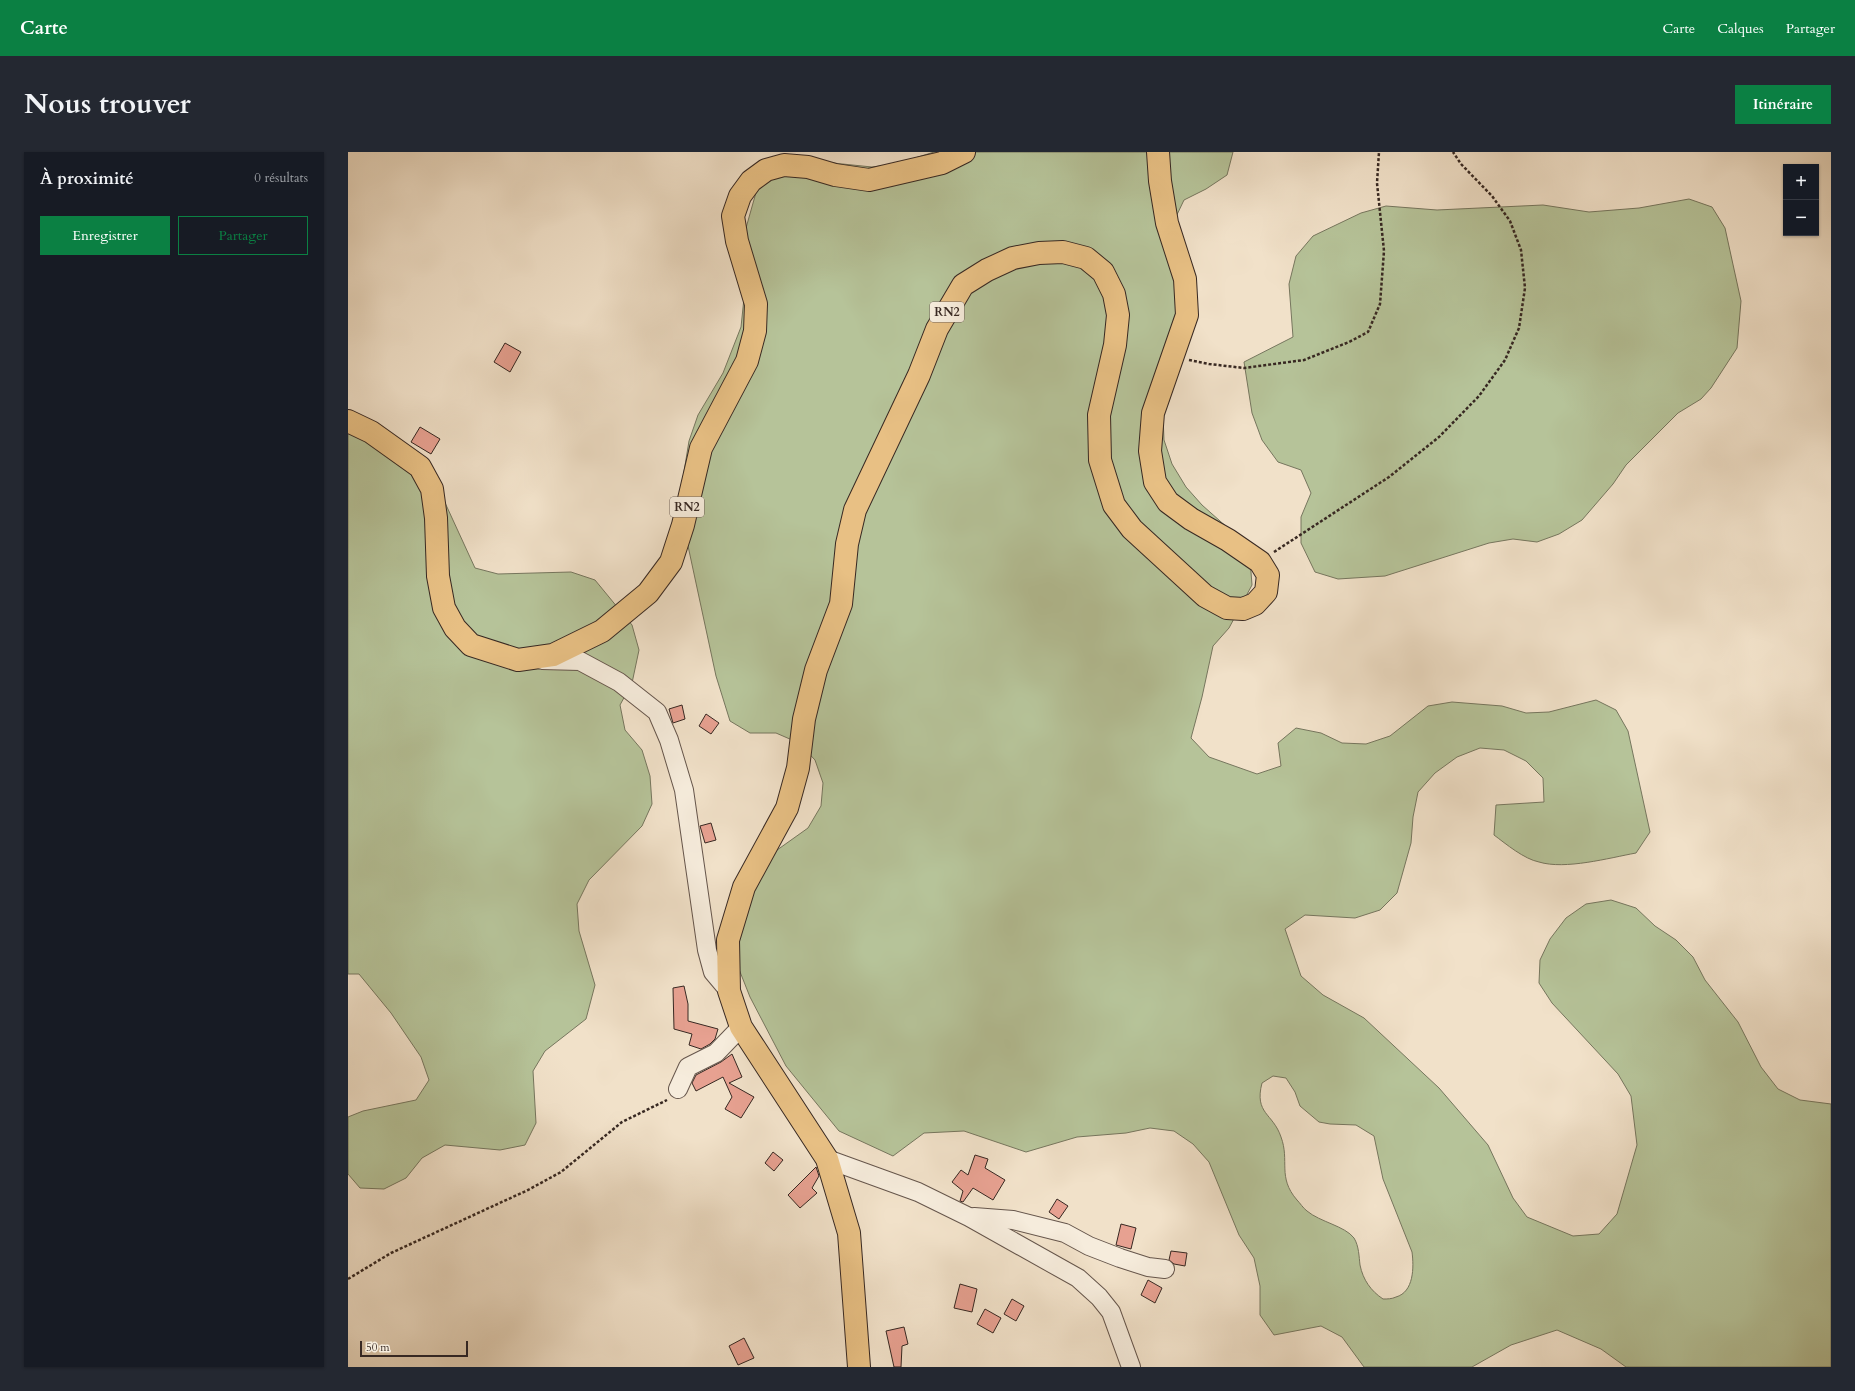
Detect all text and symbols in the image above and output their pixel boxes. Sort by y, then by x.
text: Carte [20,15,68,41]
text: Carte [1663,19,1695,38]
text: Calques [1717,19,1764,38]
text: Partager [1786,19,1835,38]
text: Nous trouver [24,85,191,123]
button: Itinéraire [1735,85,1831,124]
map controls [1783,164,1819,236]
button: + [1783,164,1819,200]
text: À proximité [40,167,134,190]
text: 0 résultats [254,169,308,187]
button: − [1783,200,1819,236]
button: Enregistrer [40,216,170,255]
button: Partager [178,216,308,255]
road number: RN2 [930,302,964,322]
road number: RN2 [670,497,704,517]
scale bar [360,1339,468,1358]
text: 50 m [366,1340,390,1355]

